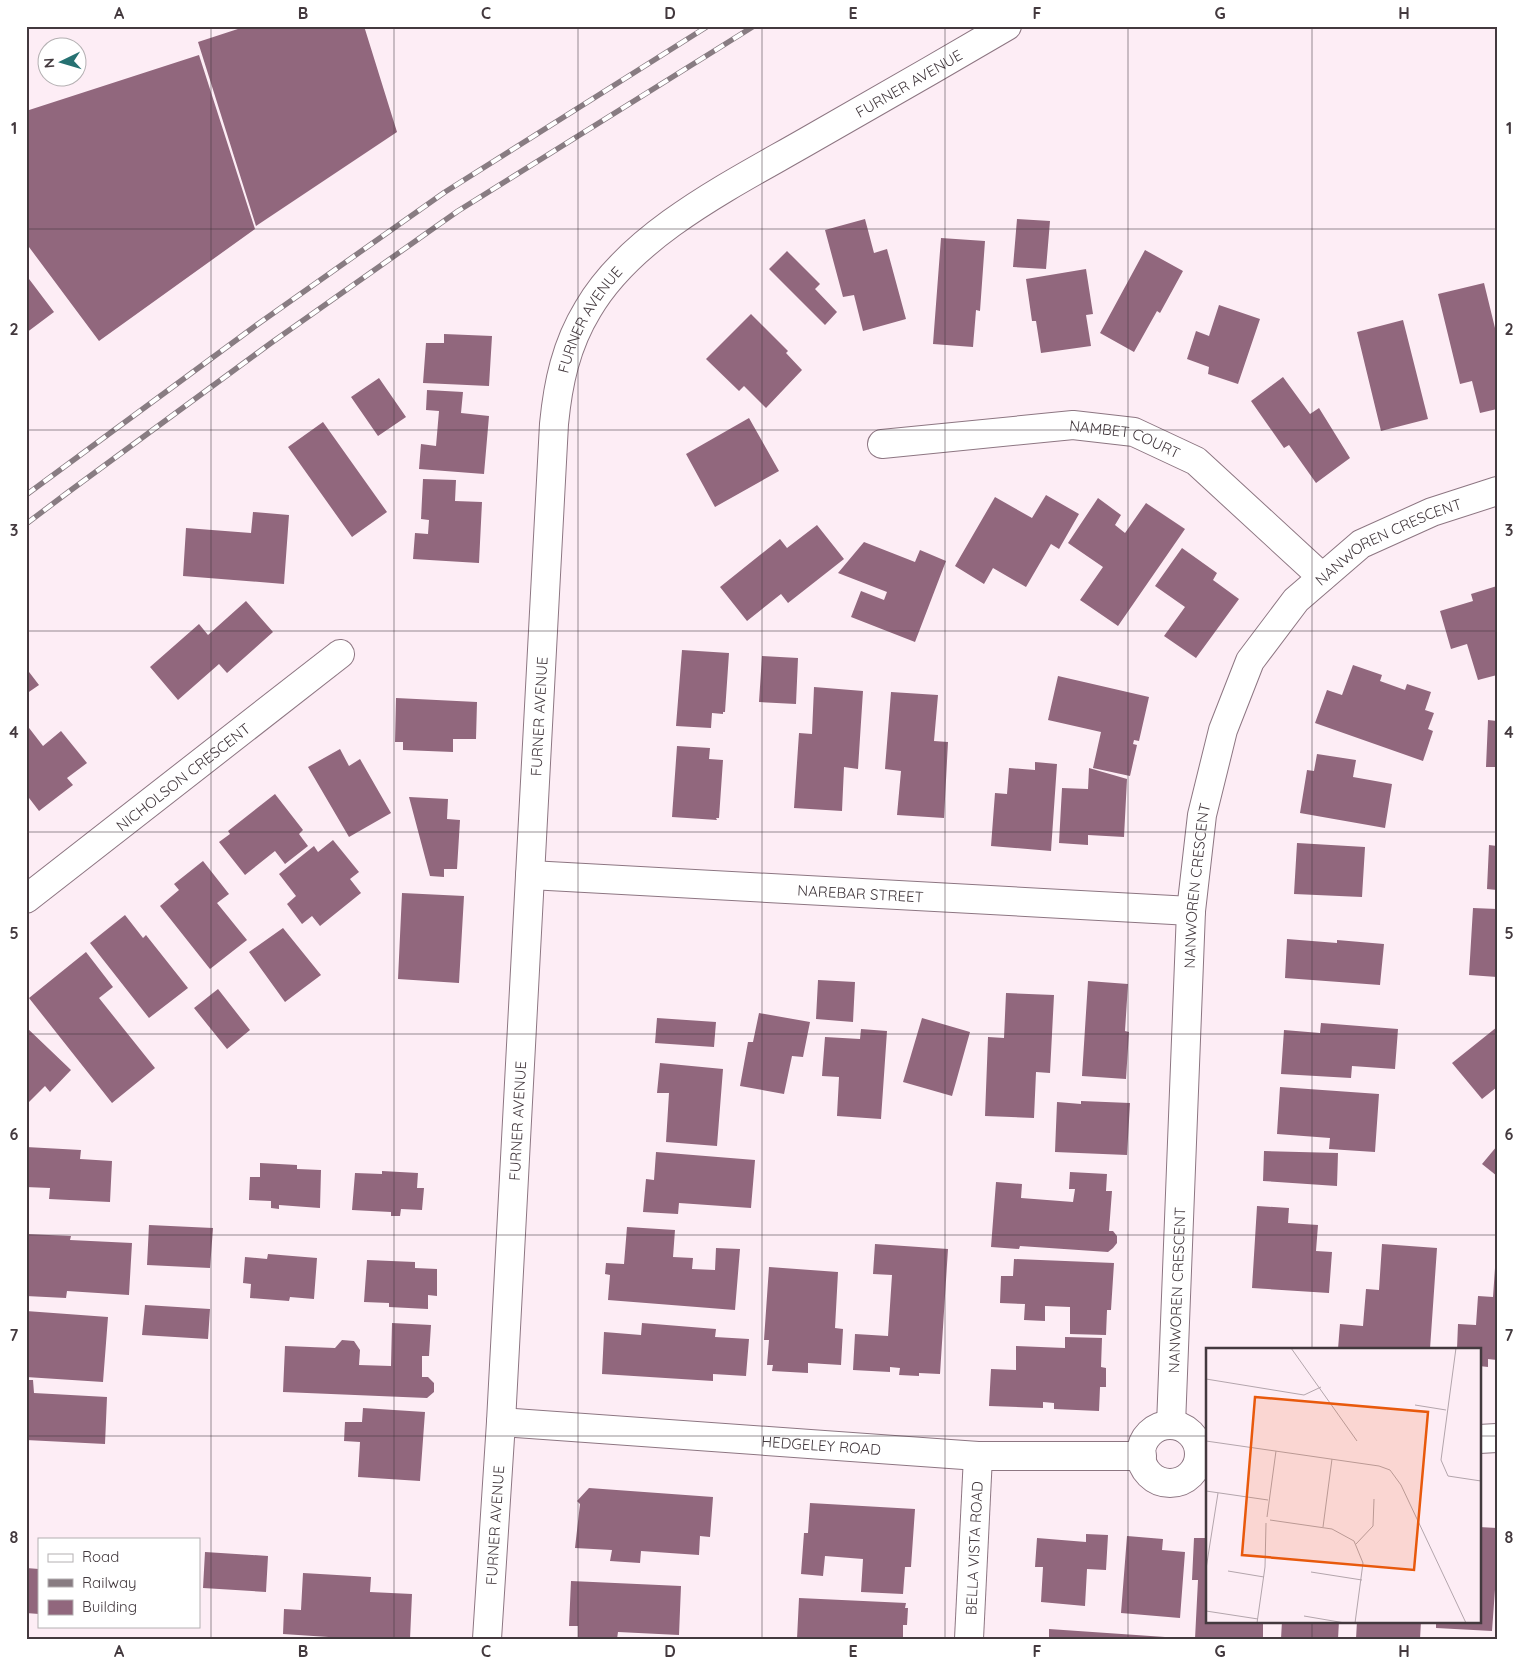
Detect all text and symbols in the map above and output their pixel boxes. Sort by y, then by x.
text: A [114,3,125,23]
text: B [298,3,308,23]
text: C [481,3,491,23]
text: D [664,3,676,23]
text: E [848,3,858,23]
text: F [1033,3,1042,23]
text: G [1214,3,1226,23]
text: H [1398,3,1410,23]
north arrow [38,38,88,88]
street label: FURNER AVENUE [852,45,965,121]
text: N [40,57,58,69]
text: 1 [11,118,17,138]
text: 1 [1506,118,1512,138]
street label: FURNER AVENUE [553,262,626,375]
text: 2 [9,319,19,339]
text: 2 [1504,319,1514,339]
street label: NAMBET COURT [1068,415,1184,462]
street label: NANWOREN CRESCENT [1311,494,1464,589]
text: 3 [10,520,18,540]
text: 3 [1505,520,1513,540]
street label: FURNER AVENUE [526,656,551,777]
street label: NICHOLSON CRESCENT [112,718,254,835]
text: 4 [9,722,19,742]
text: 4 [1504,722,1514,742]
street label: NANWOREN CRESCENT [1179,801,1214,969]
street label: NAREBAR STREET [797,880,924,906]
text: 5 [9,923,19,943]
text: 5 [1504,923,1514,943]
street label: FURNER AVENUE [504,1061,530,1181]
text: 6 [10,1124,19,1144]
text: 6 [1505,1124,1514,1144]
street label: NANWOREN CRESCENT [1164,1207,1189,1374]
text: 7 [10,1325,19,1345]
text: 7 [1505,1325,1514,1345]
inset map [1206,1348,1480,1622]
street label: HEDGELEY ROAD [761,1431,882,1459]
street label: FURNER AVENUE [481,1465,508,1586]
street label: BELLA VISTA ROAD [961,1480,986,1616]
text: 8 [10,1527,19,1547]
text: 8 [1505,1527,1514,1547]
legend [38,1538,200,1628]
text: Road [82,1547,119,1566]
text: Railway [82,1573,137,1592]
text: Building [82,1597,137,1616]
text: A [114,1641,125,1661]
text: B [298,1641,308,1661]
text: C [481,1641,491,1661]
text: D [664,1641,676,1661]
text: E [848,1641,858,1661]
text: F [1033,1641,1042,1661]
text: G [1214,1641,1226,1661]
text: H [1398,1641,1410,1661]

